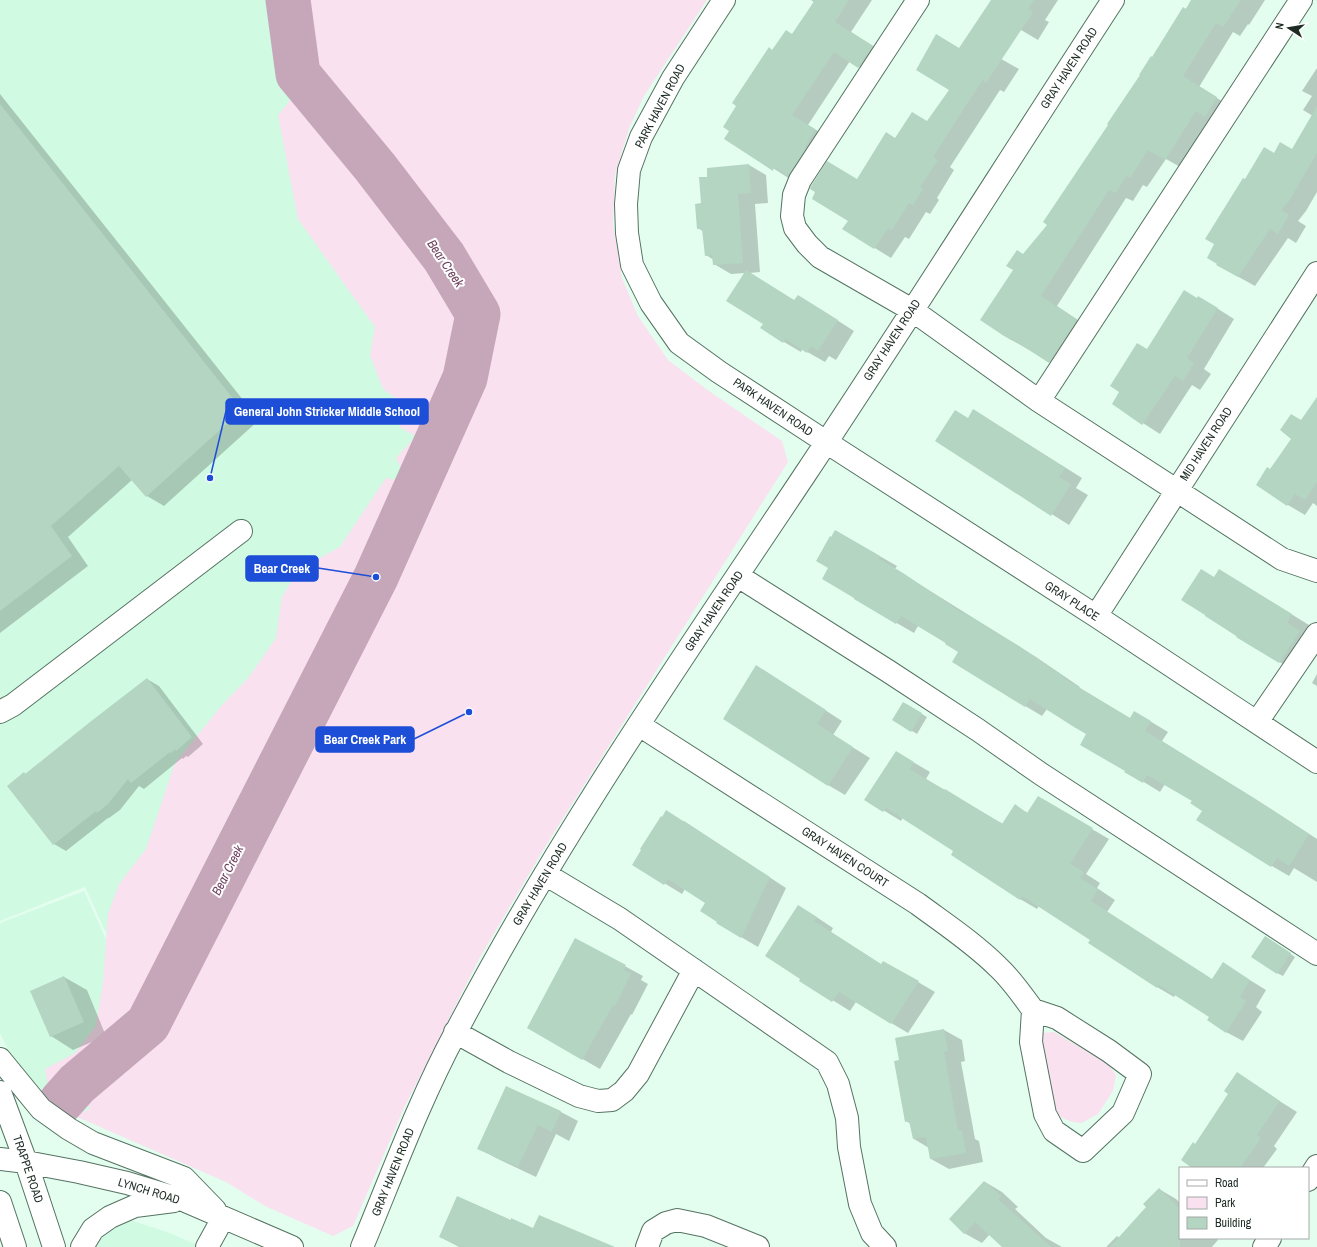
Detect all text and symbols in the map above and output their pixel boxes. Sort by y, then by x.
north arrow [1269,8,1309,48]
text: N [1272,21,1287,31]
street label: GRAY HAVEN ROAD [1037,24,1101,112]
street label: PARK HAVEN ROAD [631,61,689,151]
water label: Bear Creek [423,236,468,291]
street label: GRAY HAVEN ROAD [860,296,924,384]
street label: PARK HAVEN ROAD [730,374,816,440]
callout: General John Stricker Middle School [226,399,428,424]
text: General John Stricker Middle School [234,403,420,420]
street label: MID HAVEN ROAD [1176,404,1236,484]
callout: Bear Creek [246,556,318,581]
text: Bear Creek [254,560,310,577]
street label: GRAY HAVEN ROAD [681,568,747,654]
street label: GRAY PLACE [1042,577,1102,625]
callout: Bear Creek Park [316,727,414,752]
text: Bear Creek Park [324,731,406,748]
street label: GRAY HAVEN COURT [799,823,891,891]
street label: GRAY HAVEN ROAD [509,840,571,928]
water label: Bear Creek [208,842,248,898]
street label: GRAY HAVEN ROAD [368,1125,418,1219]
street label: TRAPPE ROAD [9,1133,47,1205]
legend [1179,1167,1309,1239]
street label: LYNCH ROAD [116,1174,182,1208]
text: Road [1215,1175,1239,1191]
text: Park [1215,1195,1235,1211]
text: Building [1215,1215,1252,1231]

